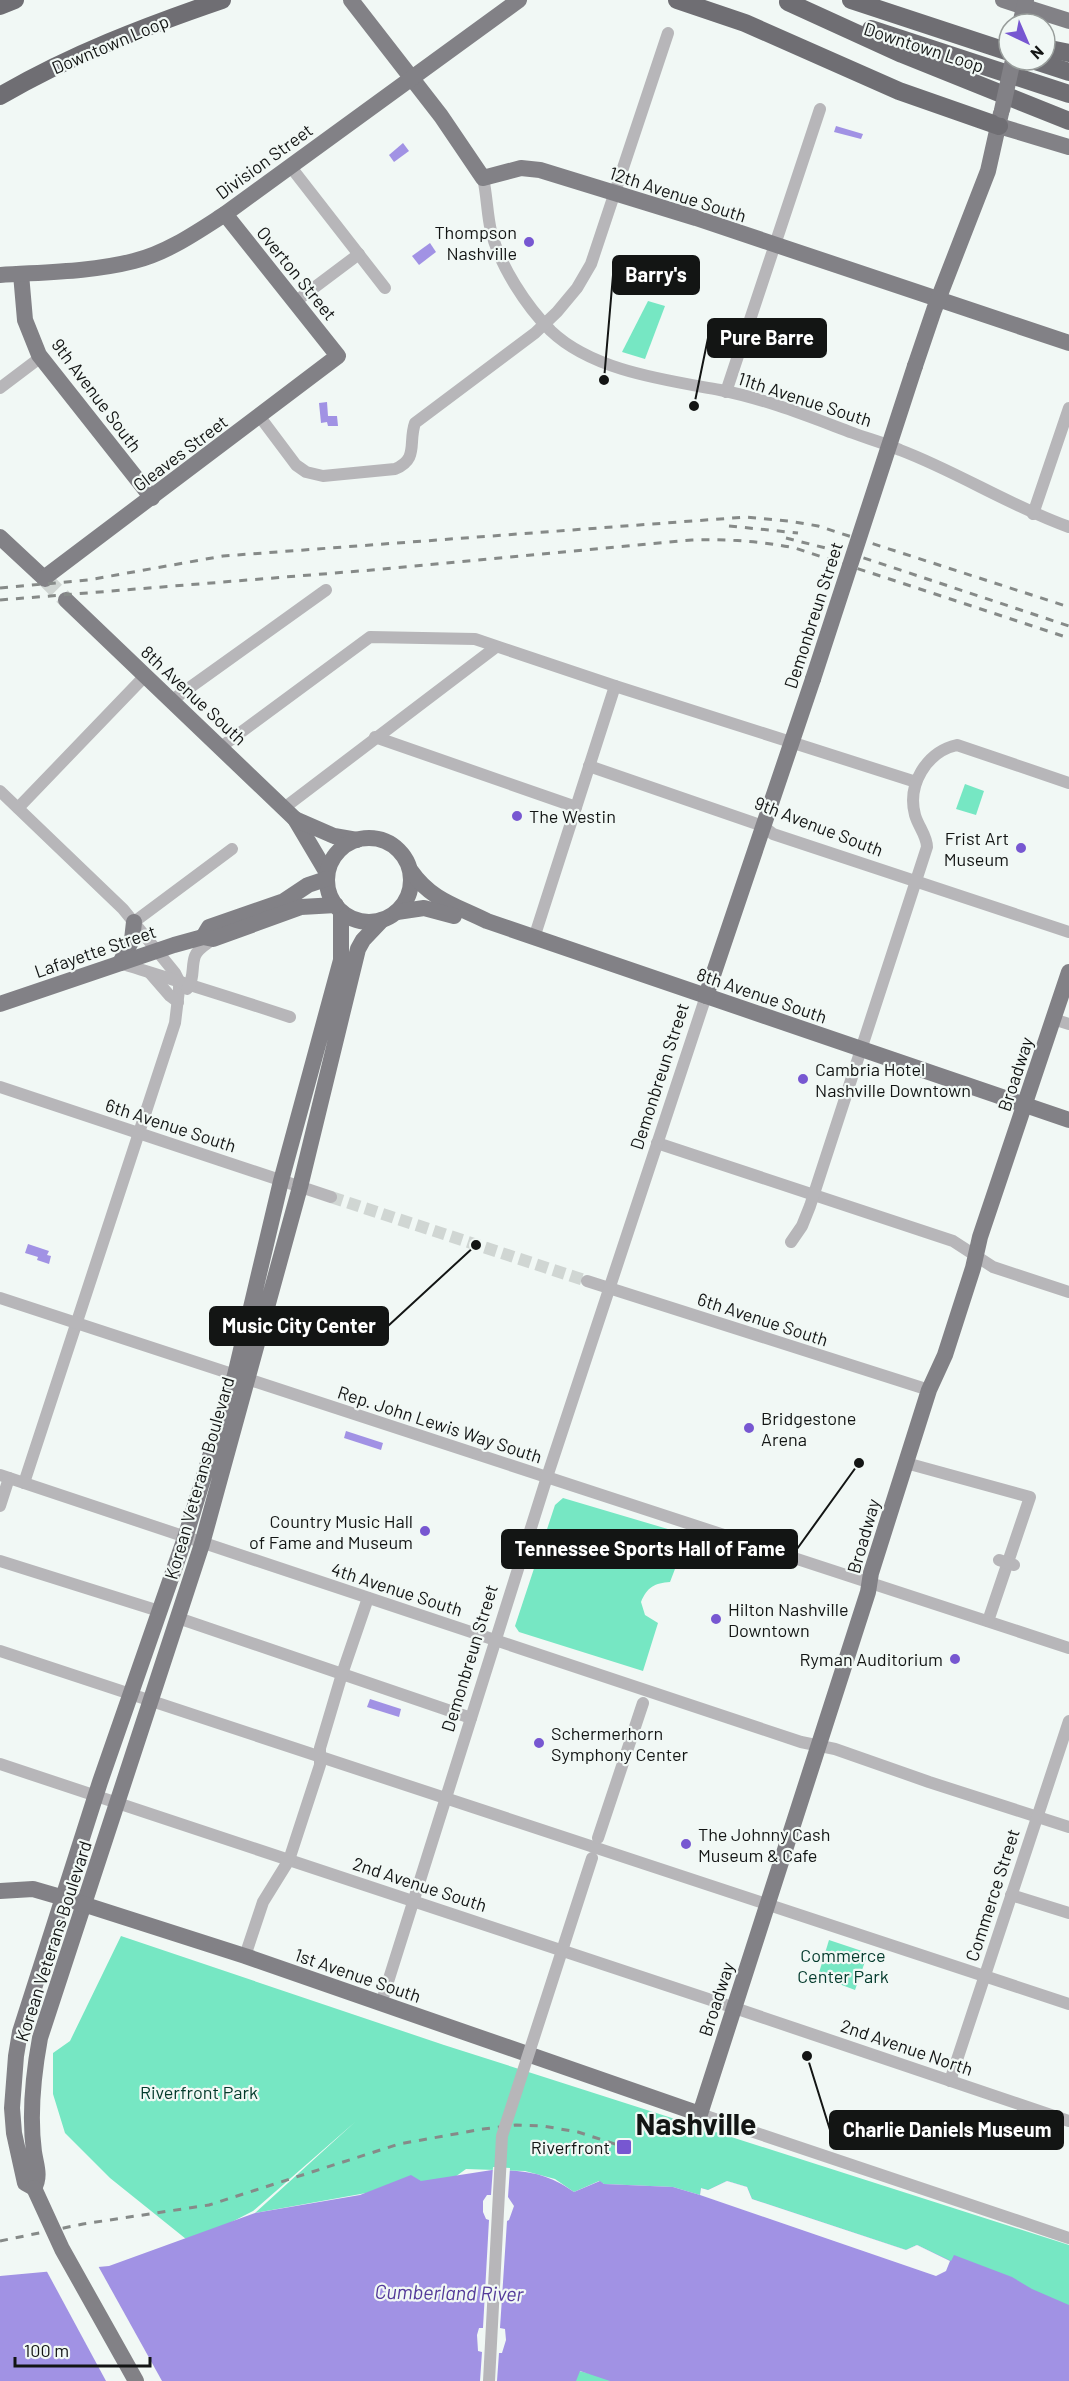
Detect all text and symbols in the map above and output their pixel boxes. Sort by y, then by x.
street label: Downtown Loop [48,9,172,79]
north arrow [997,12,1057,72]
street label: Downtown Loop [861,17,987,77]
text: N [1027,43,1048,64]
street label: Division Street [211,118,317,204]
street label: 12th Avenue South [607,161,749,227]
place label: Thompson Nashville [434,221,517,264]
street label: Overton Street [252,222,342,324]
marker: Thompson Nashville [522,235,536,249]
callout: Barry's [613,256,699,294]
text: Barry's [625,262,687,286]
callout: Pure Barre [708,319,826,357]
text: Pure Barre [720,325,814,349]
street label: 9th Avenue South [47,334,147,456]
street label: 11th Avenue South [735,367,875,431]
street label: Gleaves Street [128,410,232,496]
street label: Demonbreun Street [779,539,847,691]
street label: 8th Avenue South [137,640,251,750]
street label: 9th Avenue South [751,791,887,861]
place label: The Westin [529,805,616,827]
marker: The Westin [510,809,524,823]
place label: Frist Art Museum [944,827,1009,870]
marker: Frist Art Museum [1014,841,1028,855]
street label: Lafayette Street [31,920,159,982]
street label: 8th Avenue South [694,962,830,1028]
street label: Demonbreun Street [625,1000,693,1152]
street label: Broadway [993,1034,1037,1114]
place label: Cambria Hotel Nashville Downtown [815,1058,971,1101]
marker: Cambria Hotel Nashville Downtown [796,1072,810,1086]
street label: 6th Avenue South [103,1094,239,1156]
street label: 6th Avenue South [695,1288,831,1350]
callout: Music City Center [210,1307,388,1345]
text: Music City Center [222,1313,376,1337]
street label: Korean Veterans Boulevard [160,1374,238,1582]
street label: Rep. John Lewis Way South [335,1381,545,1467]
place label: Bridgestone Arena [761,1407,856,1450]
marker: Bridgestone Arena [742,1421,756,1435]
street label: Broadway [842,1496,884,1576]
place label: Country Music Hall of Fame and Museum [249,1510,413,1553]
marker: Country Music Hall of Fame and Museum [418,1524,432,1538]
callout: Tennessee Sports Hall of Fame [502,1530,797,1568]
text: Tennessee Sports Hall of Fame [515,1536,786,1560]
street label: 4th Avenue South [329,1557,465,1621]
street label: Demonbreun Street [436,1582,502,1734]
place label: Hilton Nashville Downtown [728,1598,848,1641]
marker: Hilton Nashville Downtown [709,1612,723,1626]
place label: Ryman Auditorium [800,1648,943,1670]
marker: Ryman Auditorium [948,1652,962,1666]
place label: Schermerhorn Symphony Center [551,1722,689,1765]
marker: Schermerhorn Symphony Center [532,1736,546,1750]
place label: The Johnny Cash Museum & Cafe [698,1823,830,1866]
street label: Commerce Street [960,1826,1024,1964]
marker: The Johnny Cash Museum & Cafe [679,1837,693,1851]
street label: Korean Veterans Boulevard [10,1838,96,2044]
street label: 2nd Avenue South [350,1852,490,1916]
street label: 1st Avenue South [292,1943,424,2007]
park label: Commerce Center Park [797,1944,889,1987]
street label: Broadway [694,1959,738,2039]
street label: 2nd Avenue North [838,2014,976,2080]
park label: Riverfront Park [140,2081,258,2103]
district label: Nashville [636,2105,756,2141]
callout: Charlie Daniels Museum [830,2111,1063,2149]
text: Charlie Daniels Museum [843,2117,1051,2141]
place label: Riverfront [531,2136,610,2158]
marker: Riverfront [615,2138,633,2156]
water label: Cumberland River [374,2279,525,2305]
scale bar [15,2330,150,2368]
text: 100 m [24,2339,69,2361]

